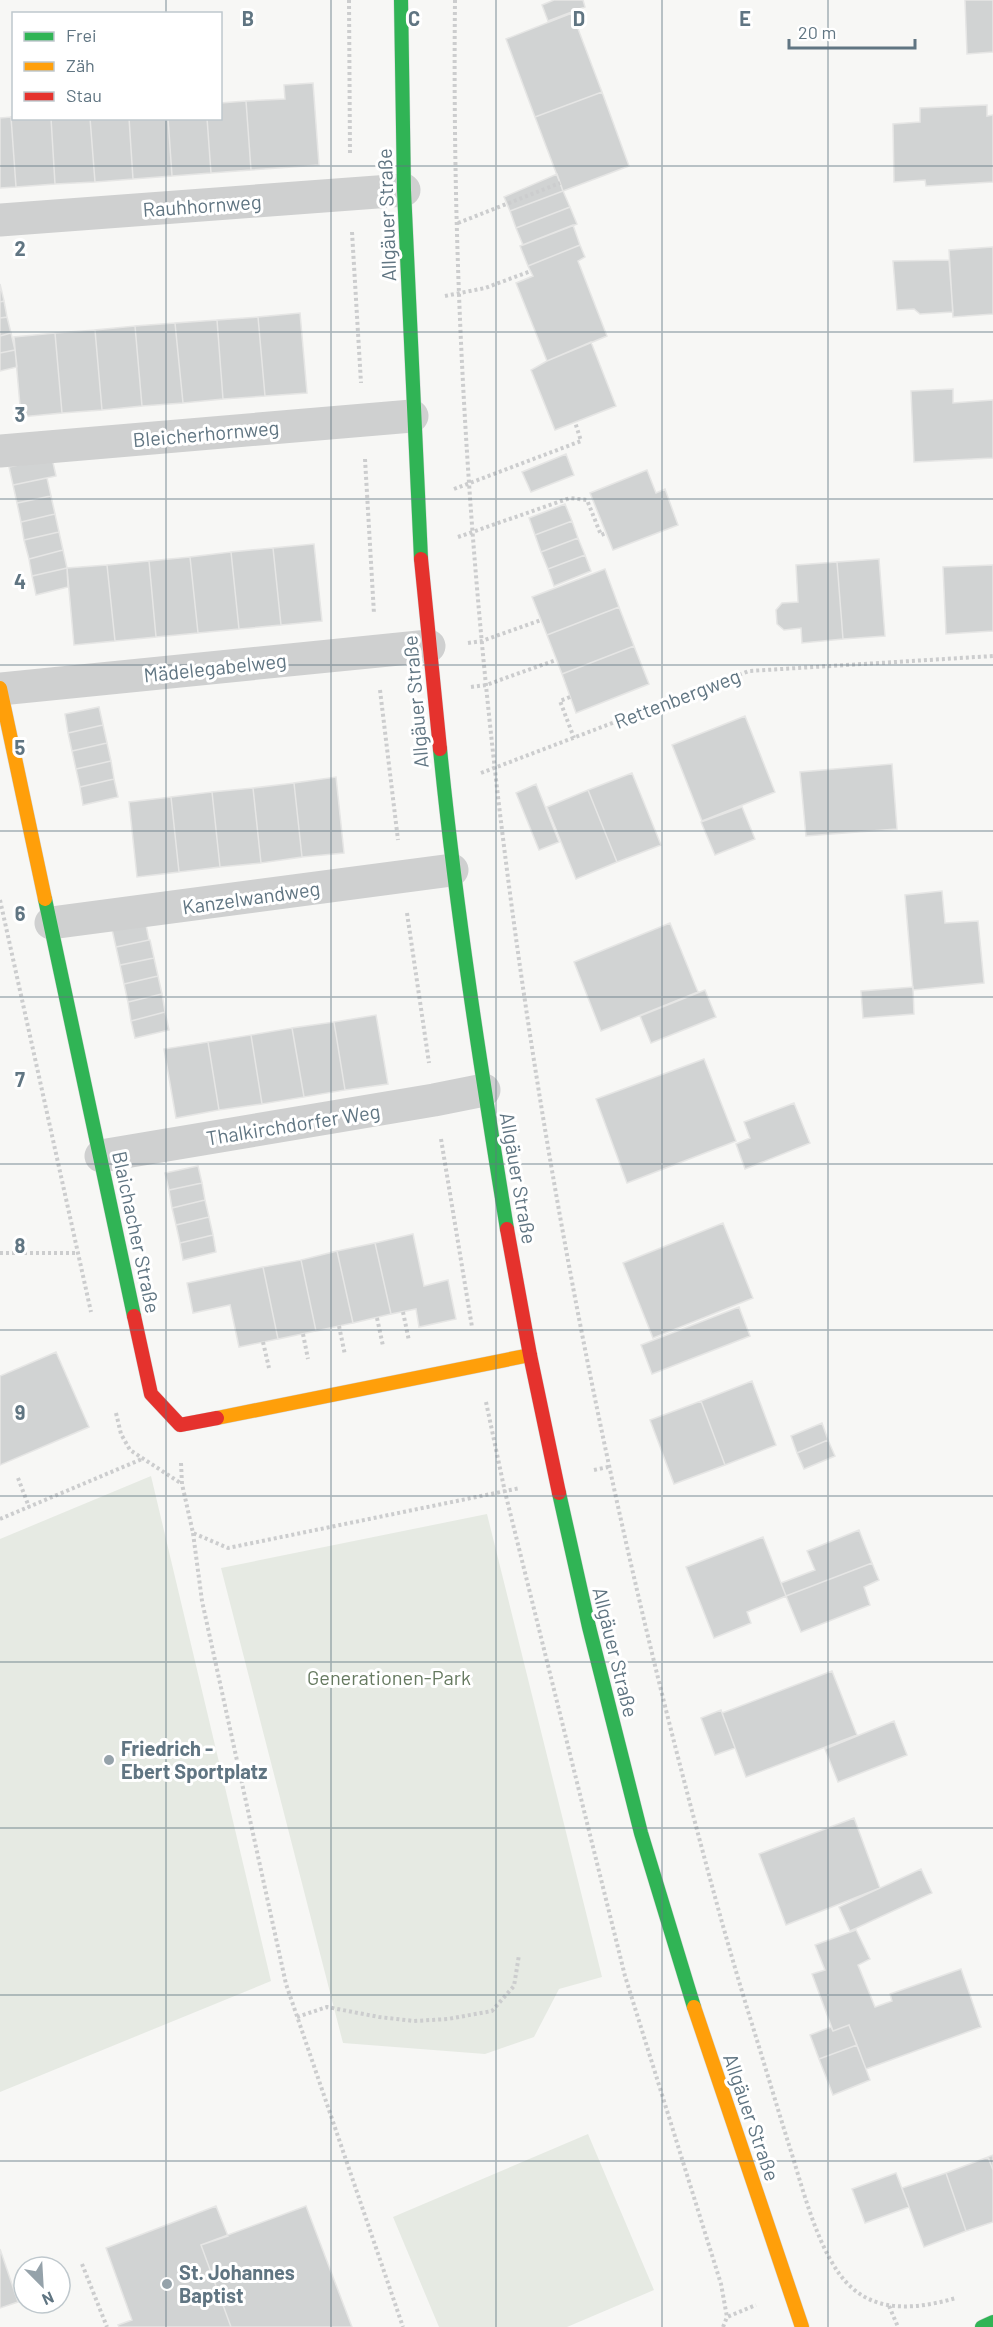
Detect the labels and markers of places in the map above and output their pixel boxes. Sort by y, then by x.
place label: Friedrich - Ebert Sportplatz [121,1736,267,1783]
marker: Friedrich - Ebert Sportplatz [102,1753,116,1767]
place label: St. Johannes Baptist [179,2260,295,2307]
marker: St. Johannes Baptist [160,2277,174,2291]

